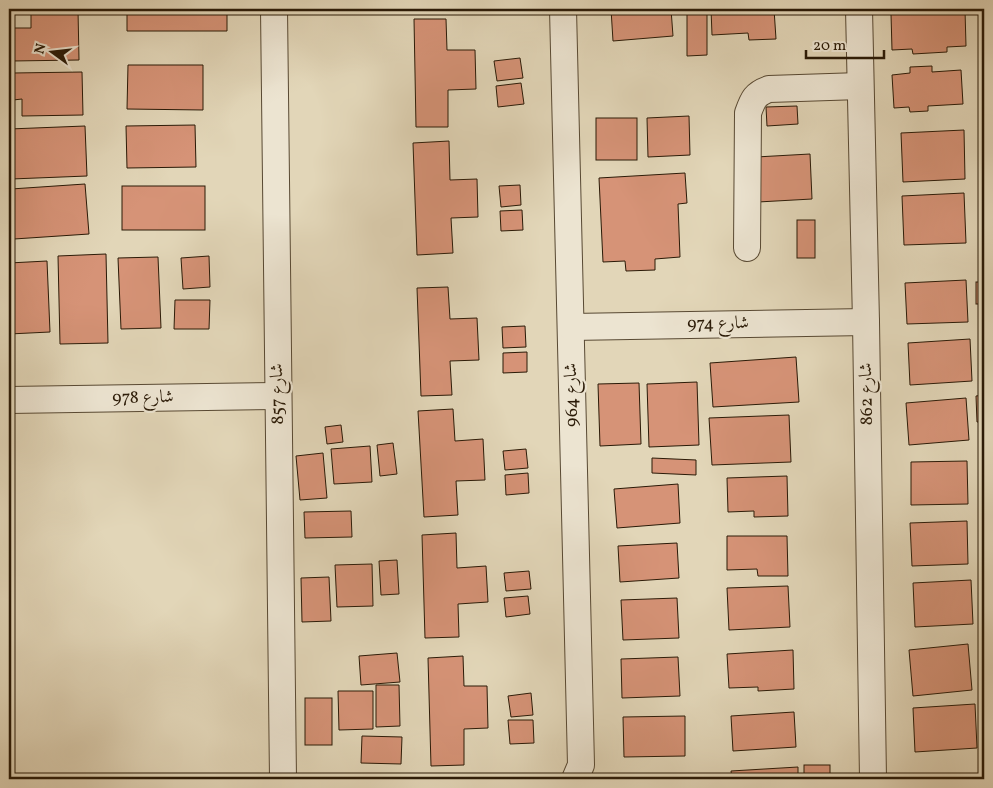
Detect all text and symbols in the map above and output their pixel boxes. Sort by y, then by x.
north arrow [28,28,78,78]
scale bar [806,28,883,60]
text: 20 m [813,36,846,57]
text: N [30,42,51,56]
street label: شارع 974 [687,311,749,338]
street label: شارع 862 [854,362,881,426]
street label: شارع 857 [265,363,292,425]
street label: شارع 964 [559,363,586,427]
street label: شارع 978 [112,385,174,412]

